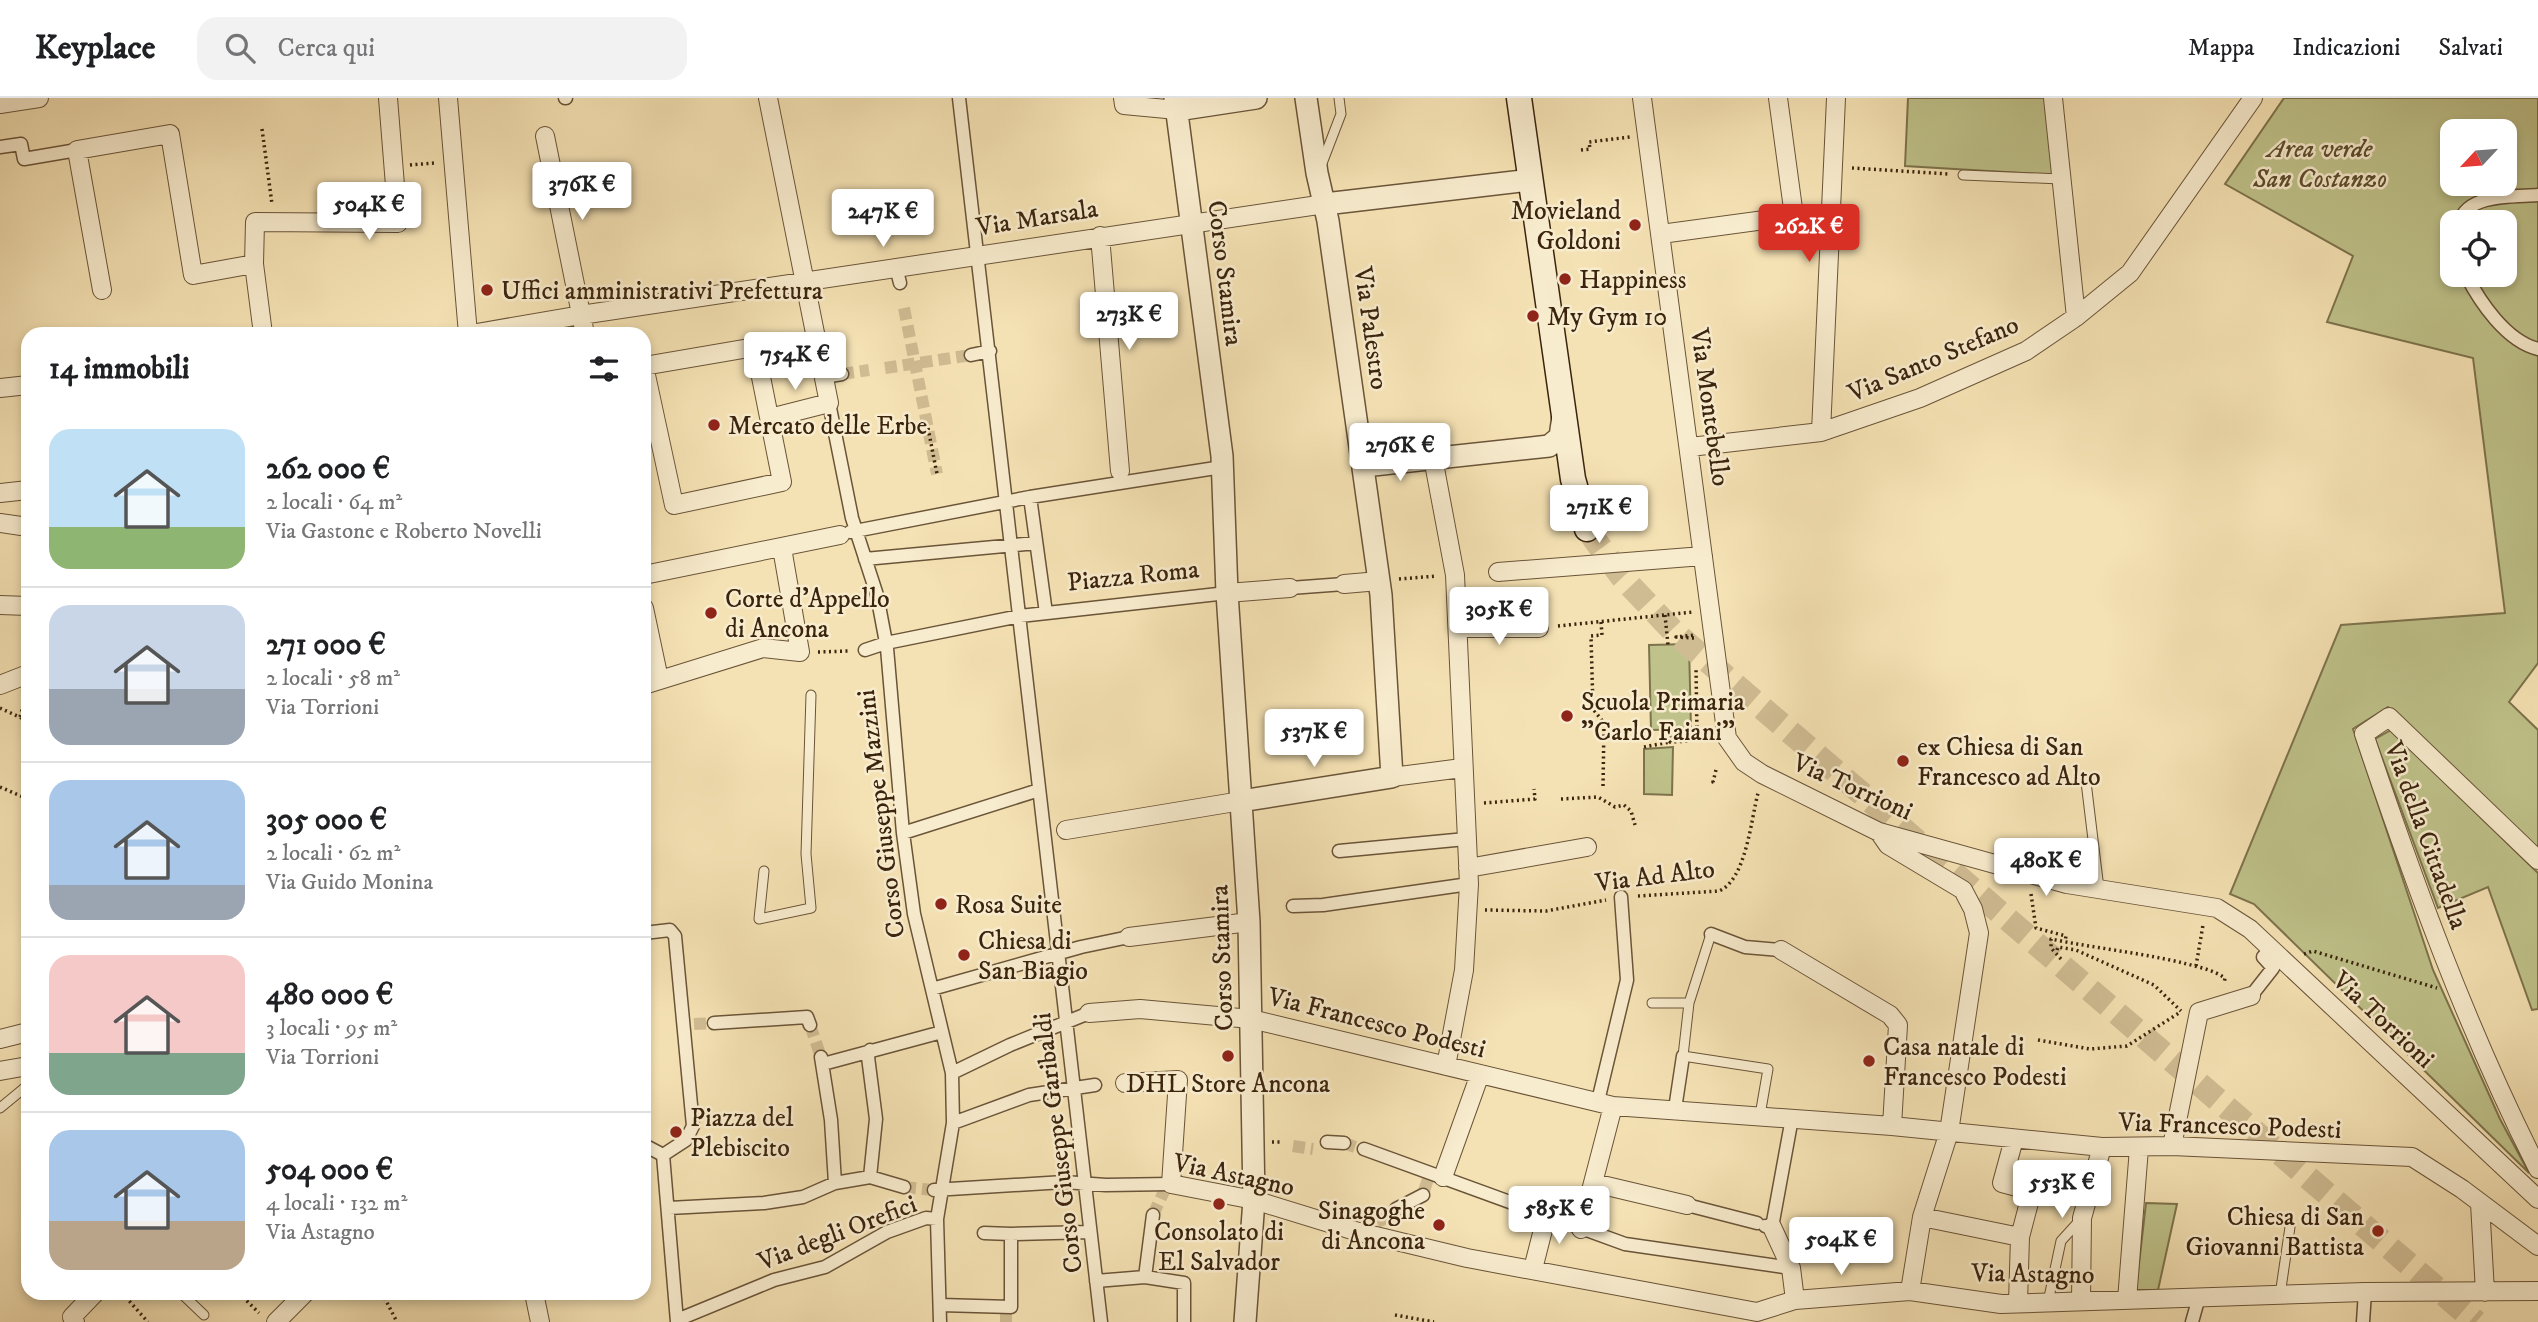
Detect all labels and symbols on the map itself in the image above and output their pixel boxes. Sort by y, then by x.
north arrow [2440,119,2516,196]
park label: Area verde San Costanzo [2252,133,2387,196]
pin: 376K € [525,162,639,222]
pin: 504K € [312,183,426,242]
pin: 247K € [826,190,940,249]
street label: Via Marsala [973,193,1100,245]
place label: Movieland Goldoni [1511,195,1621,258]
street label: Corso Stamira [1199,199,1250,348]
pin: 262K € [1752,204,1866,264]
marker: Movieland Goldoni [1627,217,1643,233]
street label: Via Palestro [1345,264,1395,392]
place label: Happiness [1579,264,1686,297]
marker: Happiness [1557,271,1573,287]
place label: Uffici amministrativi Prefettura [501,275,823,308]
marker: Uffici amministrativi Prefettura [479,282,495,298]
pin: 273K € [1072,292,1186,352]
place label: My Gym 10 [1547,301,1667,334]
marker: My Gym 10 [1525,308,1541,324]
street label: Via Santo Stefano [1842,309,2024,411]
street label: Via Montebello [1682,325,1737,488]
pin: 754K € [738,332,852,392]
place label: Mercato delle Erbe [728,410,927,443]
marker: Mercato delle Erbe [706,417,722,433]
pin: 276K € [1343,424,1457,483]
pin: 271K € [1542,486,1656,545]
street label: Piazza Roma [1066,553,1201,600]
place label: Corte d'Appello di Ancona [725,583,890,646]
pin: 305K € [1442,588,1556,647]
marker: Corte d'Appello di Ancona [703,605,719,621]
place label: Scuola Primaria "Carlo Faiani" [1581,686,1745,749]
street label: Corso Giuseppe Mazzini [850,688,913,940]
marker: Scuola Primaria "Carlo Faiani" [1559,708,1575,724]
pin: 537K € [1257,710,1371,769]
place label: ex Chiesa di San Francesco ad Alto [1917,731,2101,794]
street label: Via della Cittadella [2376,736,2475,934]
street label: Via Torrioni [1786,746,1918,828]
marker: ex Chiesa di San Francesco ad Alto [1895,753,1911,769]
pin: 480K € [1989,838,2103,898]
street label: Via Ad Alto [1593,853,1717,900]
street label: Corso Stamira [1203,884,1242,1032]
place label: Rosa Suite [955,889,1062,922]
marker: Rosa Suite [933,896,949,912]
place label: Chiesa di San Biagio [978,925,1088,988]
marker: Chiesa di San Biagio [956,947,972,963]
street label: Via Torrioni [2324,964,2441,1076]
street label: Via Francesco Podesti [1263,980,1489,1066]
street label: Corso Giuseppe Garibaldi [1026,1011,1091,1275]
place label: Casa natale di Francesco Podesti [1883,1031,2067,1094]
marker: DHL Store Ancona [1220,1048,1236,1064]
marker: Casa natale di Francesco Podesti [1861,1053,1877,1069]
place label: DHL Store Ancona [1126,1068,1330,1101]
place label: Piazza del Plebiscito [690,1102,794,1165]
street label: Via Francesco Podesti [2117,1106,2342,1147]
marker: Piazza del Plebiscito [668,1124,684,1140]
street label: Via Astagno [1169,1146,1297,1204]
pin: 553K € [2005,1160,2119,1220]
pin: 585K € [1502,1186,1616,1246]
street label: Via degli Orefici [753,1188,922,1279]
place label: Sinagoghe di Ancona [1318,1195,1425,1258]
marker: Consolato di El Salvador [1211,1196,1227,1212]
place label: Chiesa di San Giovanni Battista [2186,1201,2364,1264]
place label: Consolato di El Salvador [1154,1216,1284,1279]
marker: Sinagoghe di Ancona [1431,1217,1447,1233]
pin: 504K € [1784,1218,1898,1277]
marker: Chiesa di San Giovanni Battista [2370,1223,2386,1239]
street label: Via Astagno [1970,1257,2095,1292]

